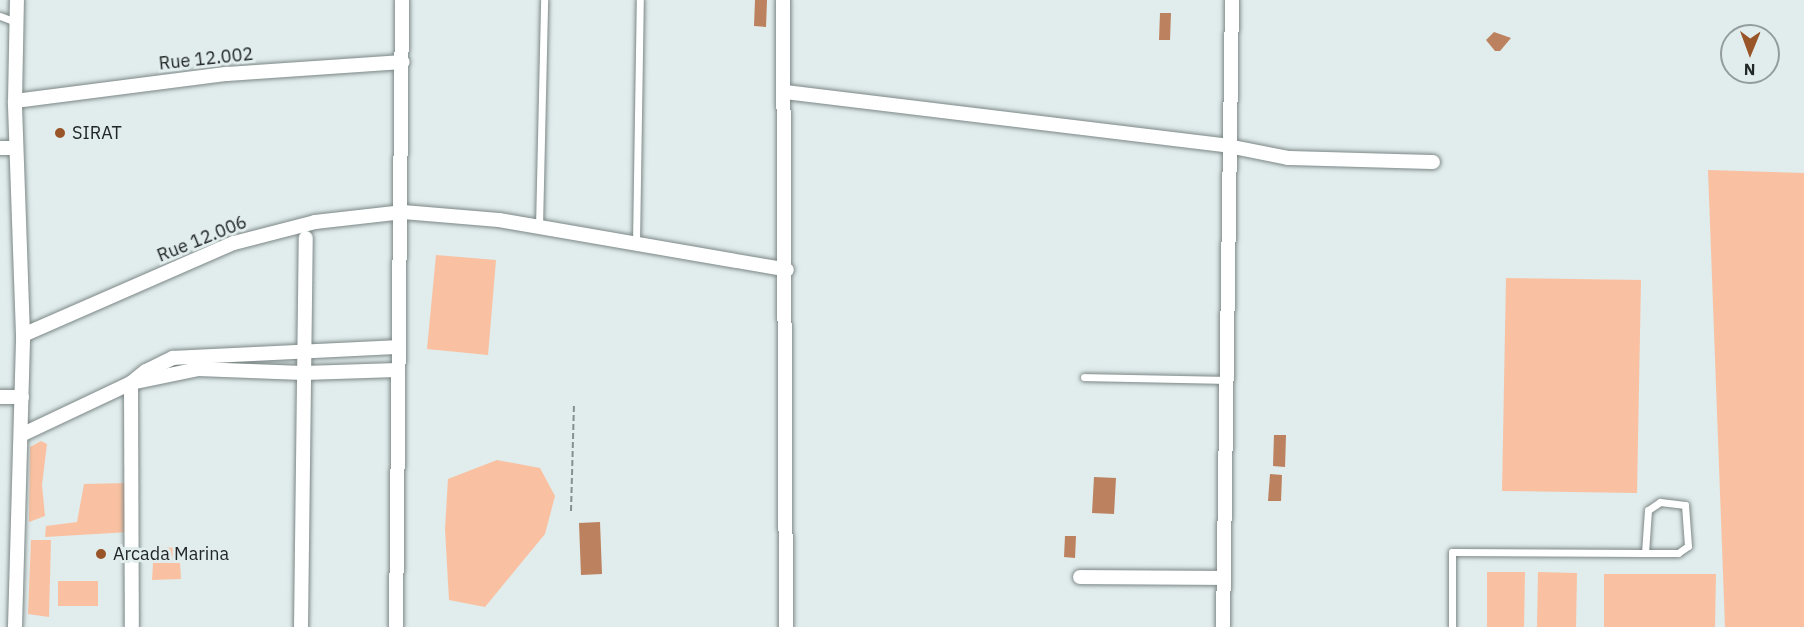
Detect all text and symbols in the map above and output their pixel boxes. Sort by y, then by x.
north arrow [1720,24,1780,84]
street label: Rue 12.002 [158,43,254,75]
text: N [1744,60,1756,80]
place label: SIRAT [72,122,122,144]
marker: SIRAT [53,126,67,140]
street label: Rue 12.006 [154,211,250,267]
place label: Arcada Marina [113,543,229,565]
marker: Arcada Marina [94,547,108,561]

